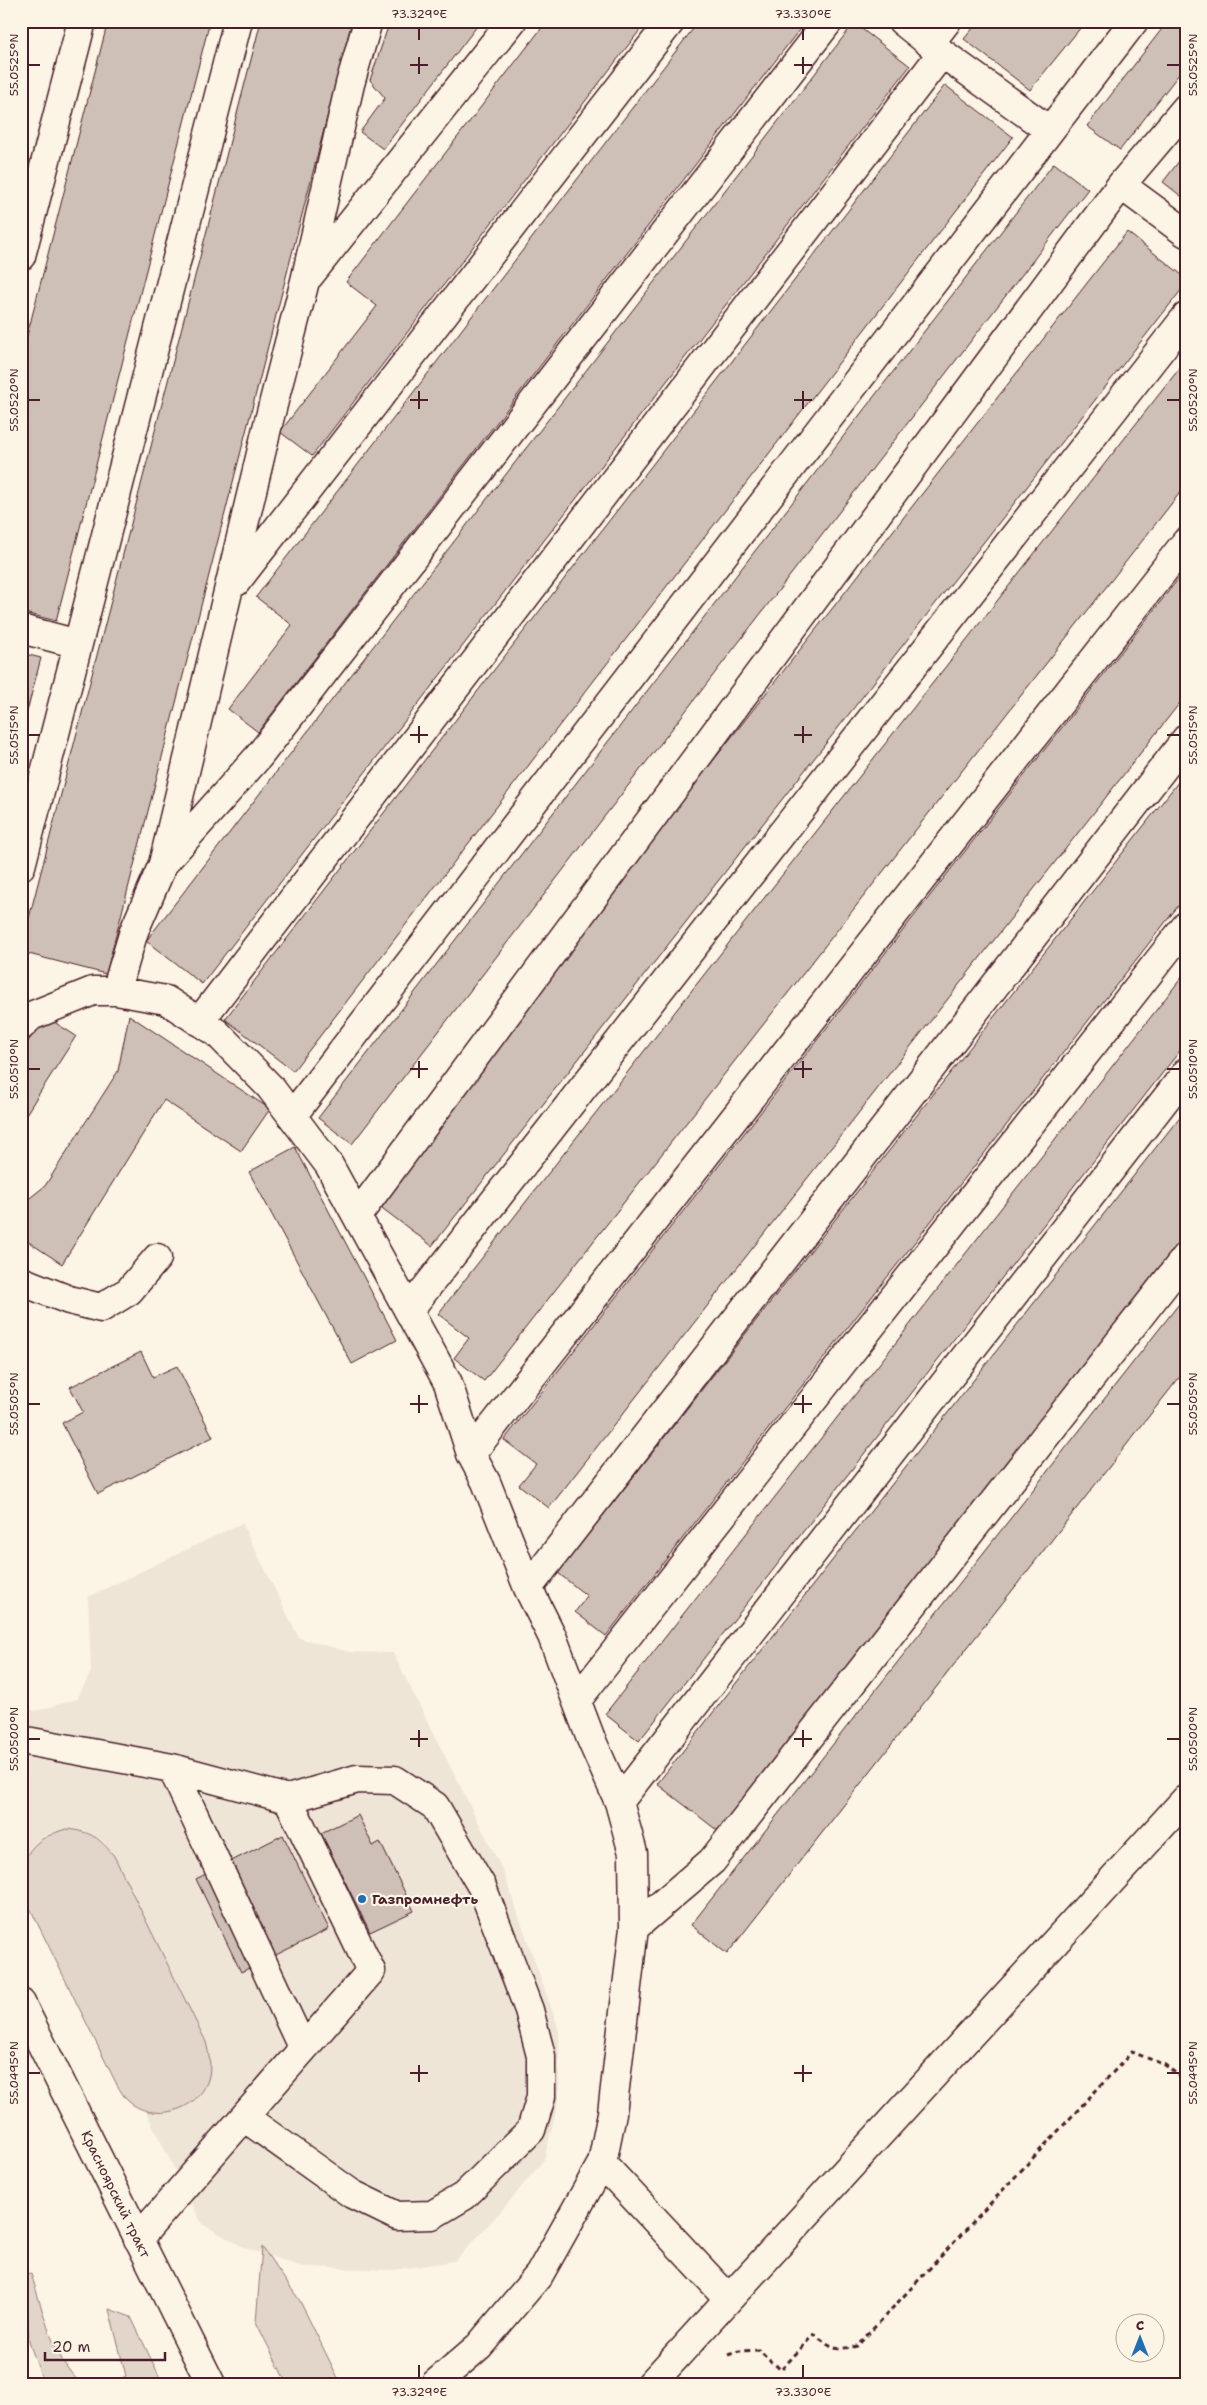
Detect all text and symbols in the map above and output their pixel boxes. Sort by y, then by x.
text: 73.329°E [391,6,447,22]
text: 73.330°E [775,6,831,22]
text: 55.0525°N [6,34,22,96]
text: 55.0525°N [1185,34,1201,96]
text: 55.0520°N [6,368,22,432]
text: 55.0520°N [1185,368,1201,432]
text: 55.0515°N [6,705,22,765]
text: 55.0515°N [1185,705,1201,765]
text: 55.0510°N [6,1039,22,1099]
text: 55.0510°N [1185,1039,1201,1099]
text: 55.0505°N [6,1372,22,1436]
text: 55.0505°N [1185,1372,1201,1436]
text: 55.0500°N [6,1707,22,1771]
text: 55.0500°N [1185,1707,1201,1771]
place label: Газпромнефть [372,1890,478,1908]
marker: Газпромнефть [356,1893,368,1905]
text: 55.0495°N [6,2041,22,2105]
text: 55.0495°N [1185,2041,1201,2105]
street label: Красноярский тракт [77,2127,155,2261]
north arrow [1114,2312,1164,2362]
text: С [1136,2316,1144,2334]
scale bar [45,2330,165,2362]
text: 20 m [52,2337,91,2357]
text: 73.329°E [391,2384,447,2400]
text: 73.330°E [775,2384,831,2400]

